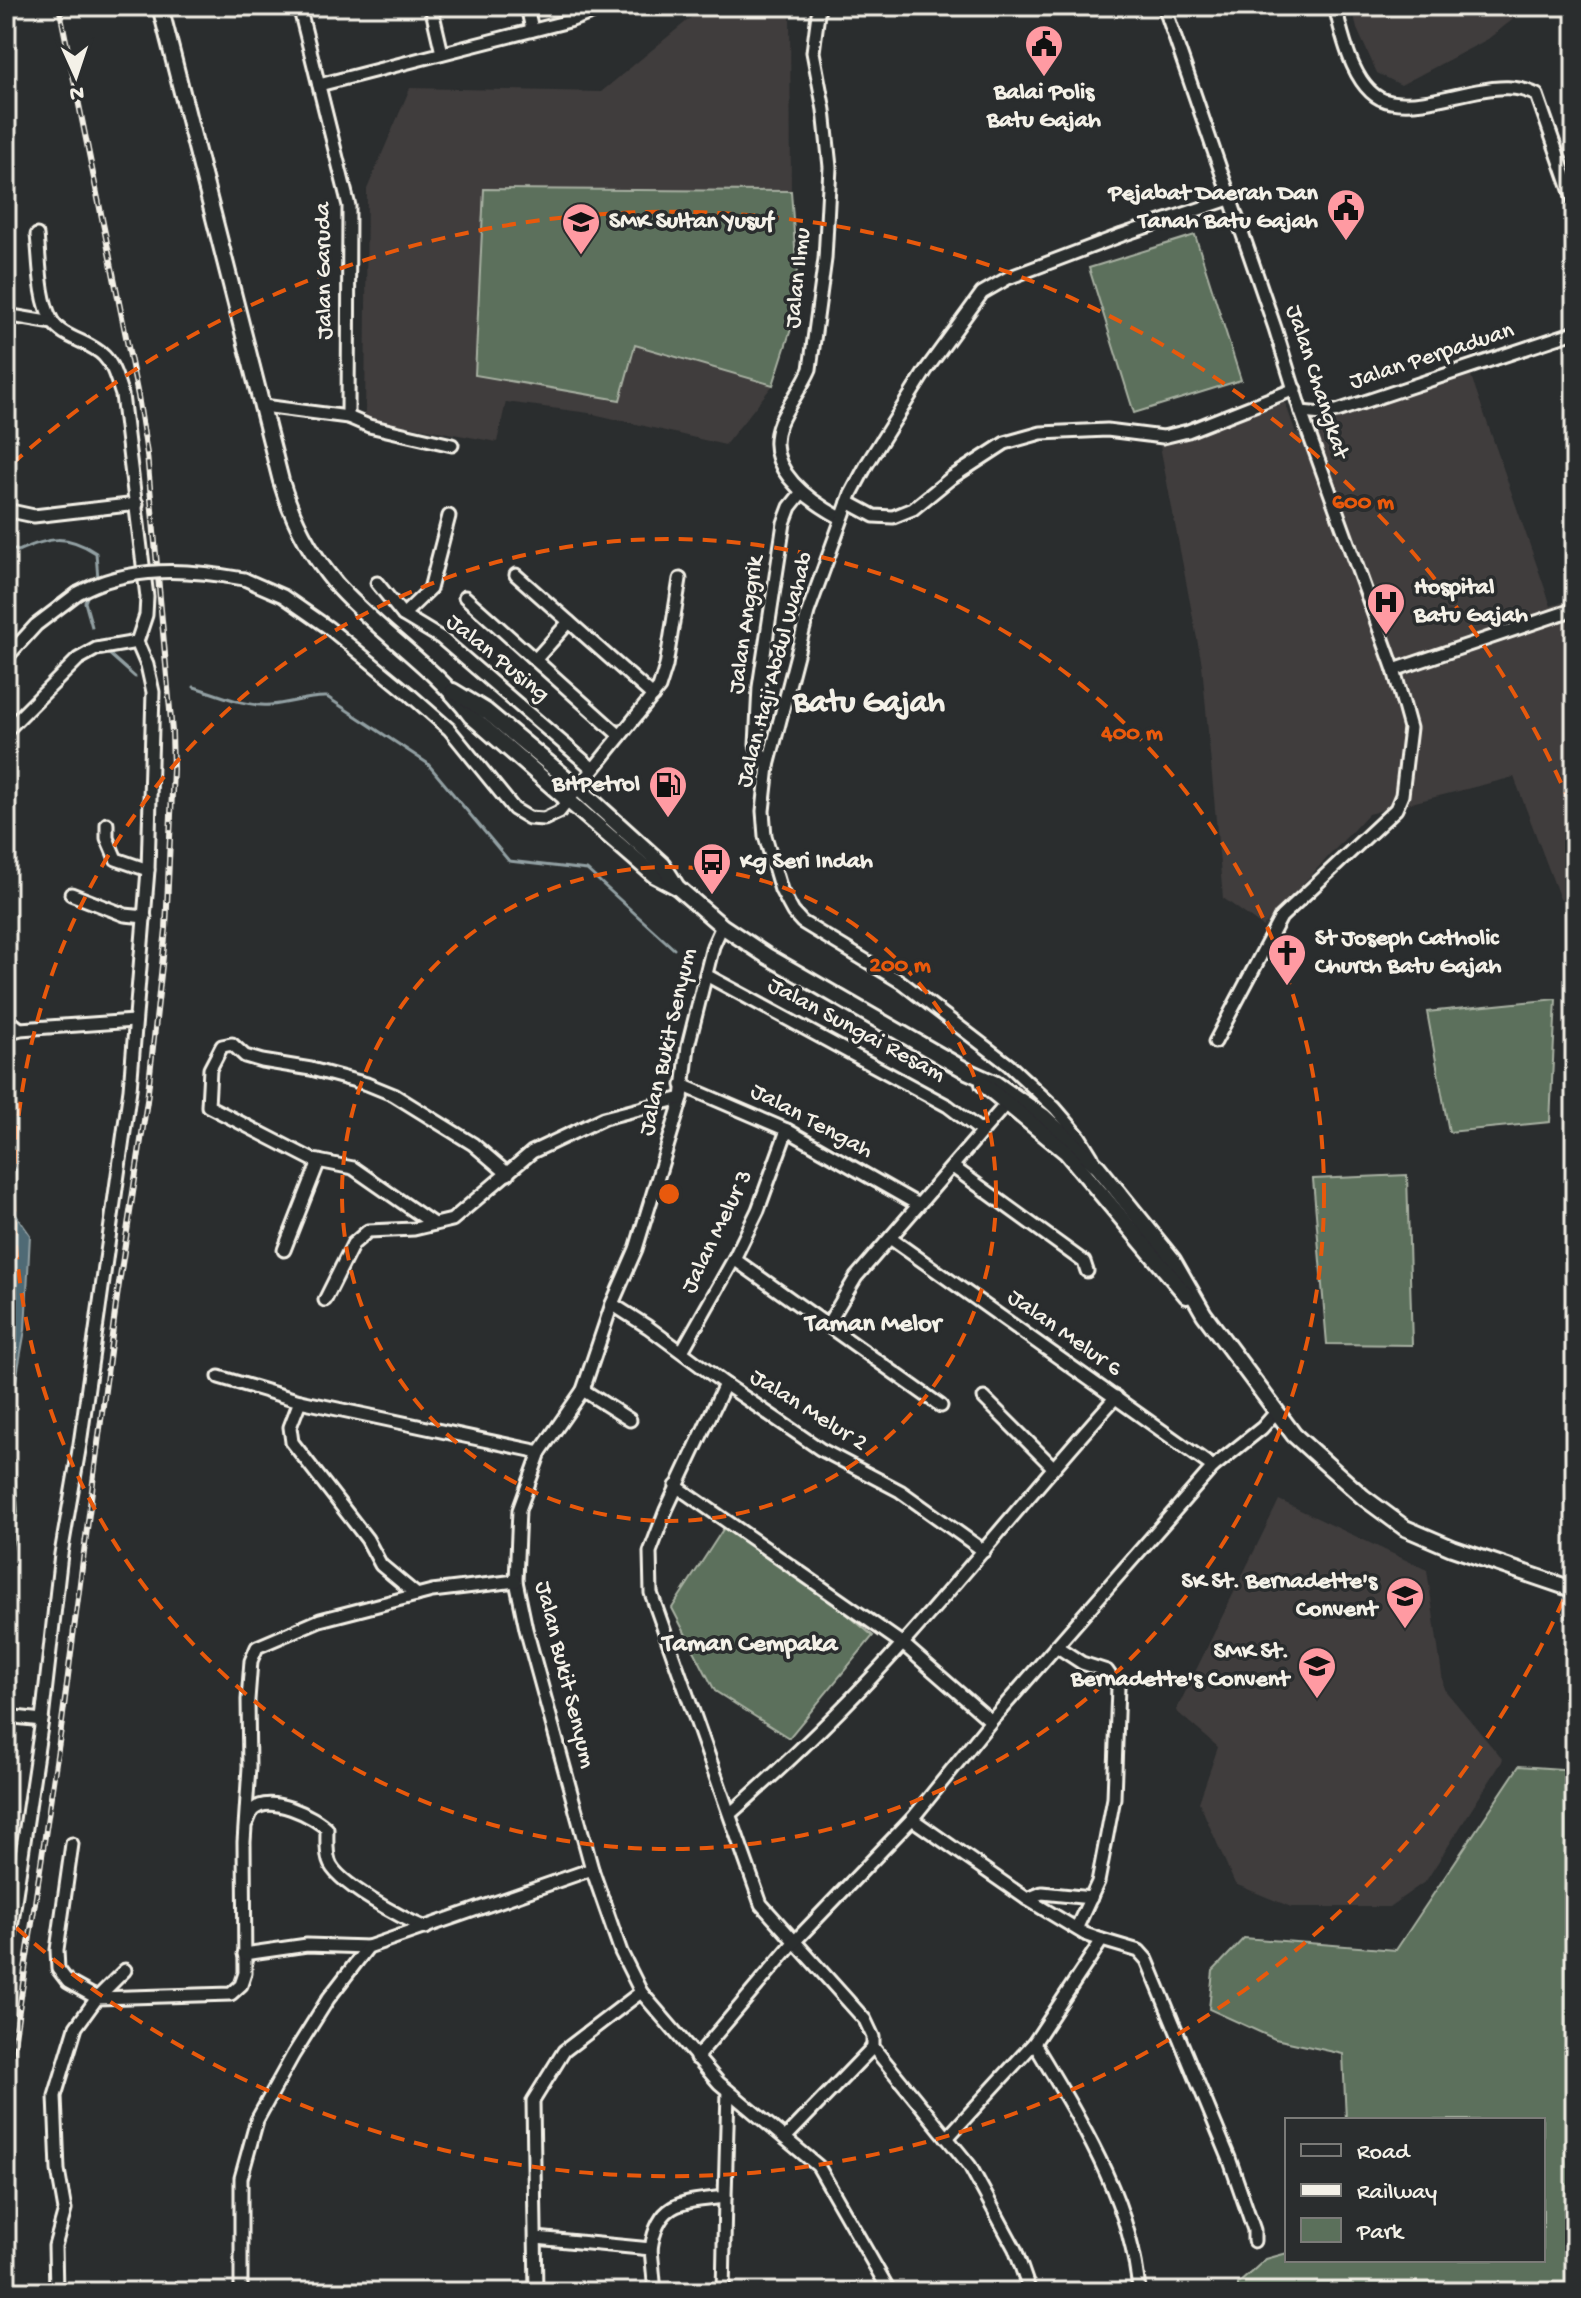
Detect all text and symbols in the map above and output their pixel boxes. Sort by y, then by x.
public building icon: Balai Polis Batu Gajah [1023,23,1065,78]
north arrow [36,36,116,116]
text: N [69,79,85,105]
place label: Balai Polis Batu Gajah [986,79,1101,136]
place label: Pejabat Daerah Dan Tanah Batu Gajah [1106,180,1319,237]
public building icon: Pejabat Daerah Dan Tanah Batu Gajah [1325,187,1367,242]
street label: Jalan Garuda [309,201,341,340]
school or university icon: SMK Sultan Yusuf [560,201,602,256]
place label: SMK Sultan Yusuf [609,208,776,237]
street label: Jalan Ilmu [779,226,819,330]
street label: Jalan Changkat [1278,302,1355,465]
street label: Jalan Perpaduan [1346,317,1518,397]
text: 600 m [1332,489,1394,518]
street label: Jalan Haji Abdul Wahab [731,549,821,791]
street label: Jalan Anggrik [723,552,771,696]
place label: Hospital Batu Gajah [1413,574,1528,631]
hospital icon: Hospital Batu Gajah [1365,581,1407,636]
street label: Jalan Pusing [439,608,555,710]
district label: Batu Gajah [792,685,945,723]
text: 400 m [1100,720,1163,749]
fuel station icon: BHPetrol [647,764,689,819]
place label: BHPetrol [551,771,640,800]
bus stop icon: Kg Seri Indah [691,841,733,896]
place label: Kg Seri Indah [739,848,873,877]
place label: St Joseph Catholic Church Batu Gajah [1315,925,1501,982]
church icon: St Joseph Catholic Church Batu Gajah [1266,932,1308,987]
street label: Jalan Bukit Senyum [633,945,705,1139]
text: 200 m [869,952,931,981]
street label: Jalan Sungai Resam [762,972,950,1090]
street label: Jalan Tengah [745,1078,877,1166]
street label: Jalan Melur 3 [676,1165,760,1299]
centre of rings [655,1180,683,1208]
street label: Jalan Melur 6 [1001,1284,1128,1385]
district label: Taman Melor [803,1310,944,1341]
street label: Jalan Melur 2 [744,1363,872,1459]
place label: SK St. Bernadette's Convent [1182,1568,1379,1625]
school or university icon: SK St. Bernadette's Convent [1384,1575,1426,1630]
street label: Jalan Bukit Senyum [527,1578,601,1772]
district label: Taman Cempaka [660,1630,839,1661]
place label: SMK St. Bernadette's Convent [1070,1638,1291,1695]
school or university icon: SMK St. Bernadette's Convent [1296,1645,1338,1700]
legend [1285,2118,1545,2262]
text: Road [1357,2139,1411,2168]
text: Railway [1357,2179,1437,2208]
text: Park [1356,2219,1405,2248]

